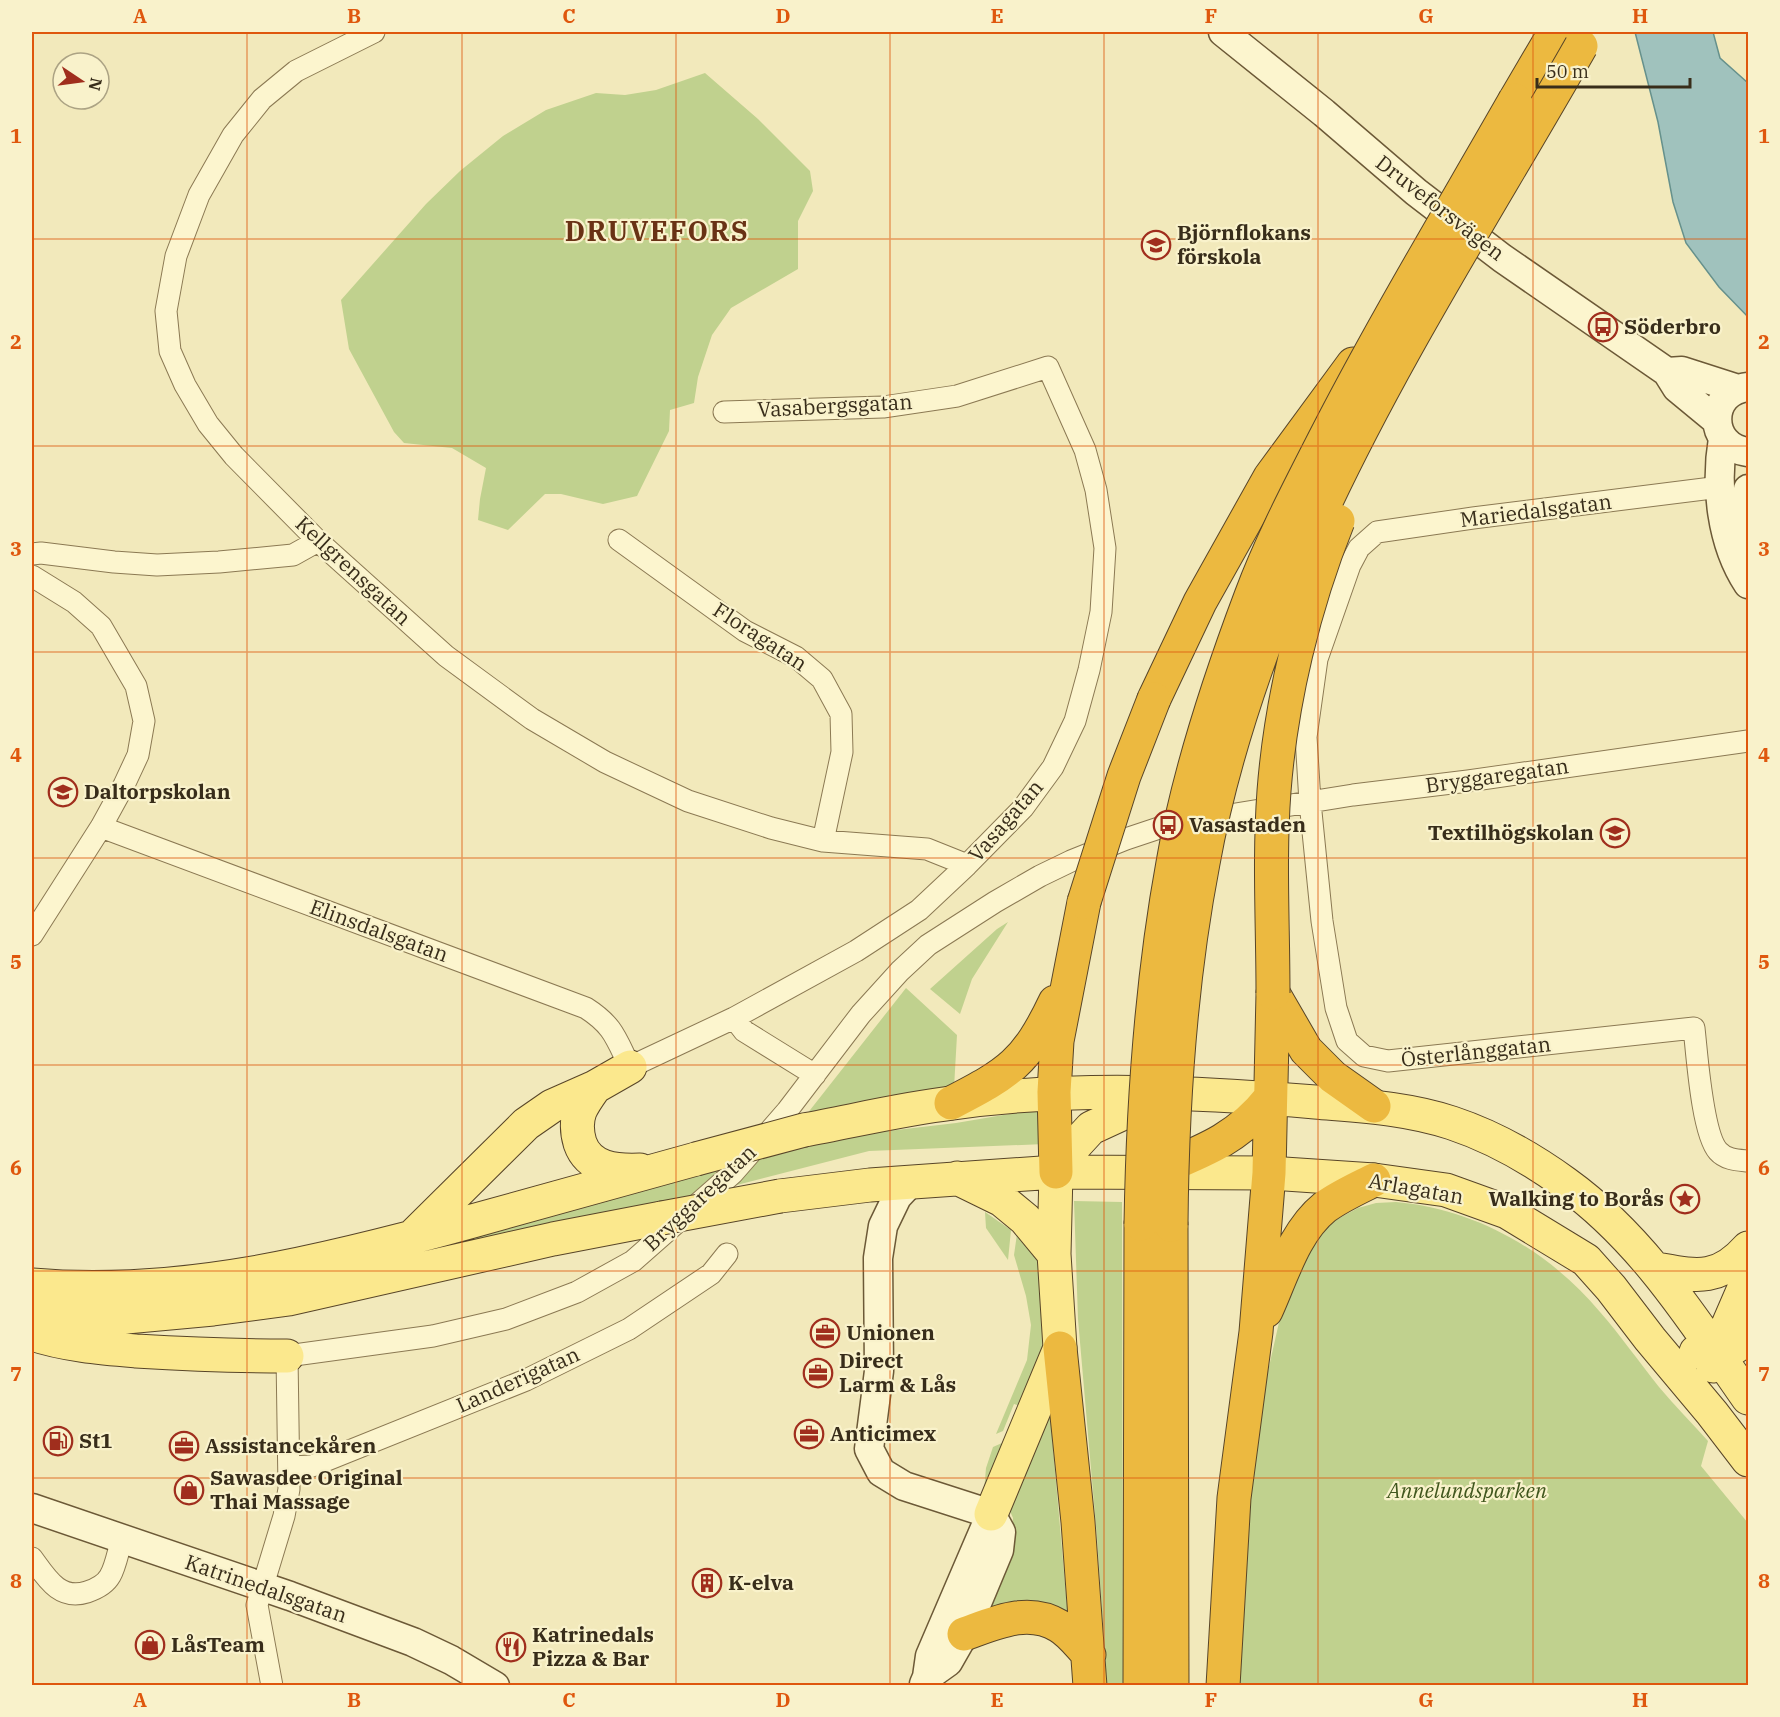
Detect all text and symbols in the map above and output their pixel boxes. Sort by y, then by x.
text: A [133,2,147,29]
text: B [347,2,361,29]
text: C [562,2,576,29]
text: D [775,2,791,29]
text: E [990,2,1004,29]
text: F [1205,2,1217,29]
text: G [1418,2,1434,29]
text: H [1632,2,1648,29]
north arrow [51,51,111,111]
scale bar [1537,51,1690,89]
text: 50 m [1546,60,1589,83]
text: N [84,76,107,93]
text: 1 [10,122,22,149]
text: 1 [1758,122,1770,149]
street label: Druveforsvägen [1370,148,1511,266]
district label: DRUVEFORS [565,213,749,248]
place label: Björnflokans förskola [1177,218,1311,270]
school or university icon: Björnflokans förskola [1140,229,1172,261]
bus stop icon: Söderbro [1587,311,1619,343]
place label: Söderbro [1624,312,1721,340]
text: 2 [10,328,22,355]
text: 2 [1758,328,1770,355]
street label: Vasabergsgatan [757,387,913,423]
street label: Mariedalsgatan [1458,487,1613,533]
street label: Kellgrensgatan [290,509,418,631]
text: 3 [10,535,22,562]
text: 3 [1758,535,1770,562]
street label: Floragatan [708,595,813,677]
text: 4 [10,741,22,768]
text: 4 [1758,741,1770,768]
street label: Bryggaregatan [1423,751,1570,799]
street label: Vasagatan [962,773,1049,867]
school or university icon: Daltorpskolan [47,776,79,808]
place label: Daltorpskolan [84,777,231,805]
bus stop icon: Vasastaden [1152,809,1184,841]
place label: Vasastaden [1189,810,1306,838]
school or university icon: Textilhögskolan [1599,817,1631,849]
place label: Textilhögskolan [1428,818,1594,846]
street label: Elinsdalsgatan [306,892,453,968]
text: 5 [10,948,22,975]
text: 5 [1758,948,1770,975]
street label: Österlånggatan [1400,1029,1552,1073]
street label: Bryggaregatan [637,1138,762,1257]
text: 6 [10,1154,22,1181]
text: 6 [1758,1154,1770,1181]
street label: Arlagatan [1366,1166,1466,1210]
place icon: Walking to Borås [1669,1183,1701,1215]
place label: Walking to Borås [1489,1184,1664,1212]
office icon: Unionen [809,1317,841,1349]
place label: Unionen [846,1318,935,1346]
street label: Landerigatan [452,1339,584,1419]
place label: Direct Larm & Lås [839,1346,956,1398]
office icon: Direct Larm & Lås [802,1357,834,1389]
text: 7 [10,1360,22,1387]
text: 7 [1758,1360,1770,1387]
office icon: Anticimex [793,1418,825,1450]
place label: Anticimex [830,1419,937,1447]
fuel station icon: St1 [42,1425,74,1457]
place label: St1 [79,1426,113,1454]
office icon: Assistancekåren [168,1430,200,1462]
place label: Assistancekåren [205,1431,376,1459]
place label: Sawasdee Original Thai Massage [210,1463,403,1515]
shop icon: Sawasdee Original Thai Massage [173,1474,205,1506]
park label: Annelundsparken [1385,1476,1547,1504]
street label: Katrinedalsgatan [182,1547,351,1629]
text: 8 [10,1567,22,1594]
building icon: K-elva [691,1567,723,1599]
text: 8 [1758,1567,1770,1594]
place label: K-elva [728,1568,794,1596]
place label: Katrinedals Pizza & Bar [532,1620,654,1672]
shop icon: LåsTeam [134,1629,166,1661]
place label: LåsTeam [171,1630,265,1658]
restaurant icon: Katrinedals Pizza & Bar [495,1631,527,1663]
text: A [133,1686,147,1713]
text: B [347,1686,361,1713]
text: C [562,1686,576,1713]
text: D [775,1686,791,1713]
text: E [990,1686,1004,1713]
text: F [1205,1686,1217,1713]
text: G [1418,1686,1434,1713]
text: H [1632,1686,1648,1713]

